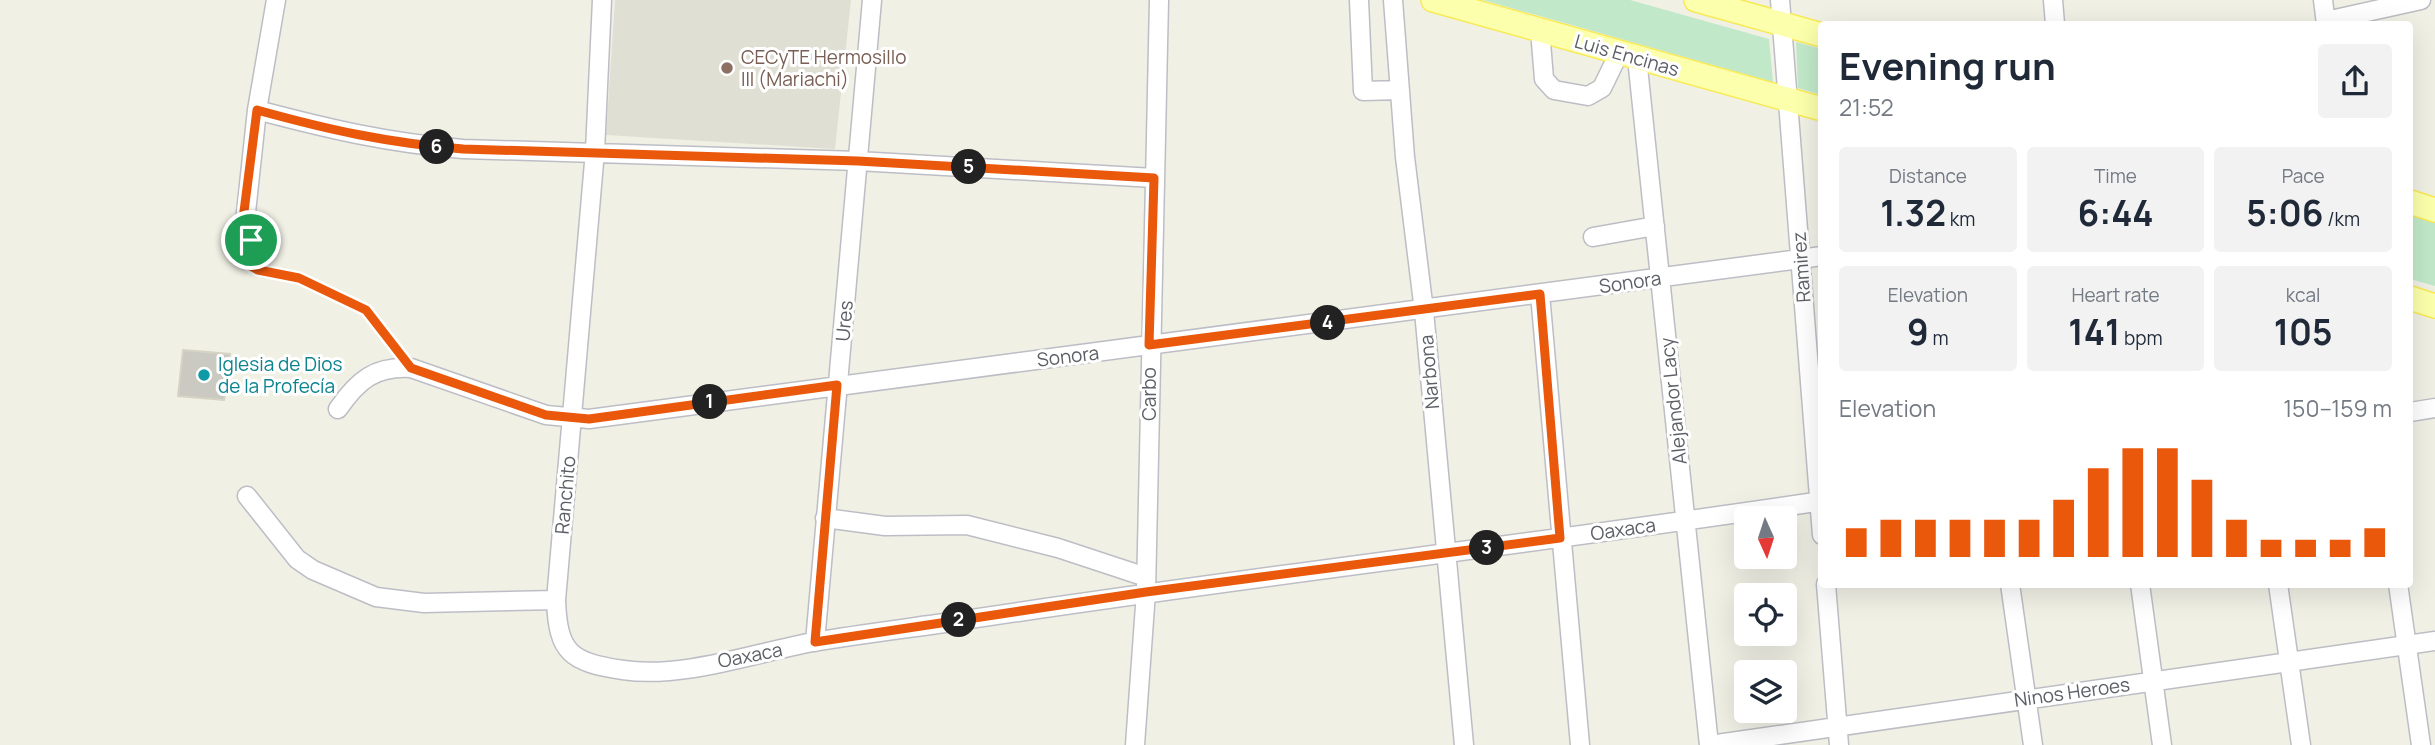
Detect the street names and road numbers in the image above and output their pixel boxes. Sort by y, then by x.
street label: Luis Encinas [1572,28,1682,82]
street label: Ramirez [1786,231,1816,303]
street label: Sonora [1597,265,1663,299]
street label: Ures [829,299,859,343]
street label: Narbona [1413,334,1445,410]
street label: Alejandor Lacy [1653,336,1693,466]
street label: Sonora [1035,339,1101,373]
street label: Carbo [1136,367,1162,421]
street label: Ranchito [549,455,581,535]
street label: Oaxaca [1589,512,1657,546]
street label: Oaxaca [715,636,785,674]
street label: Ninos Heroes [2012,671,2132,713]

